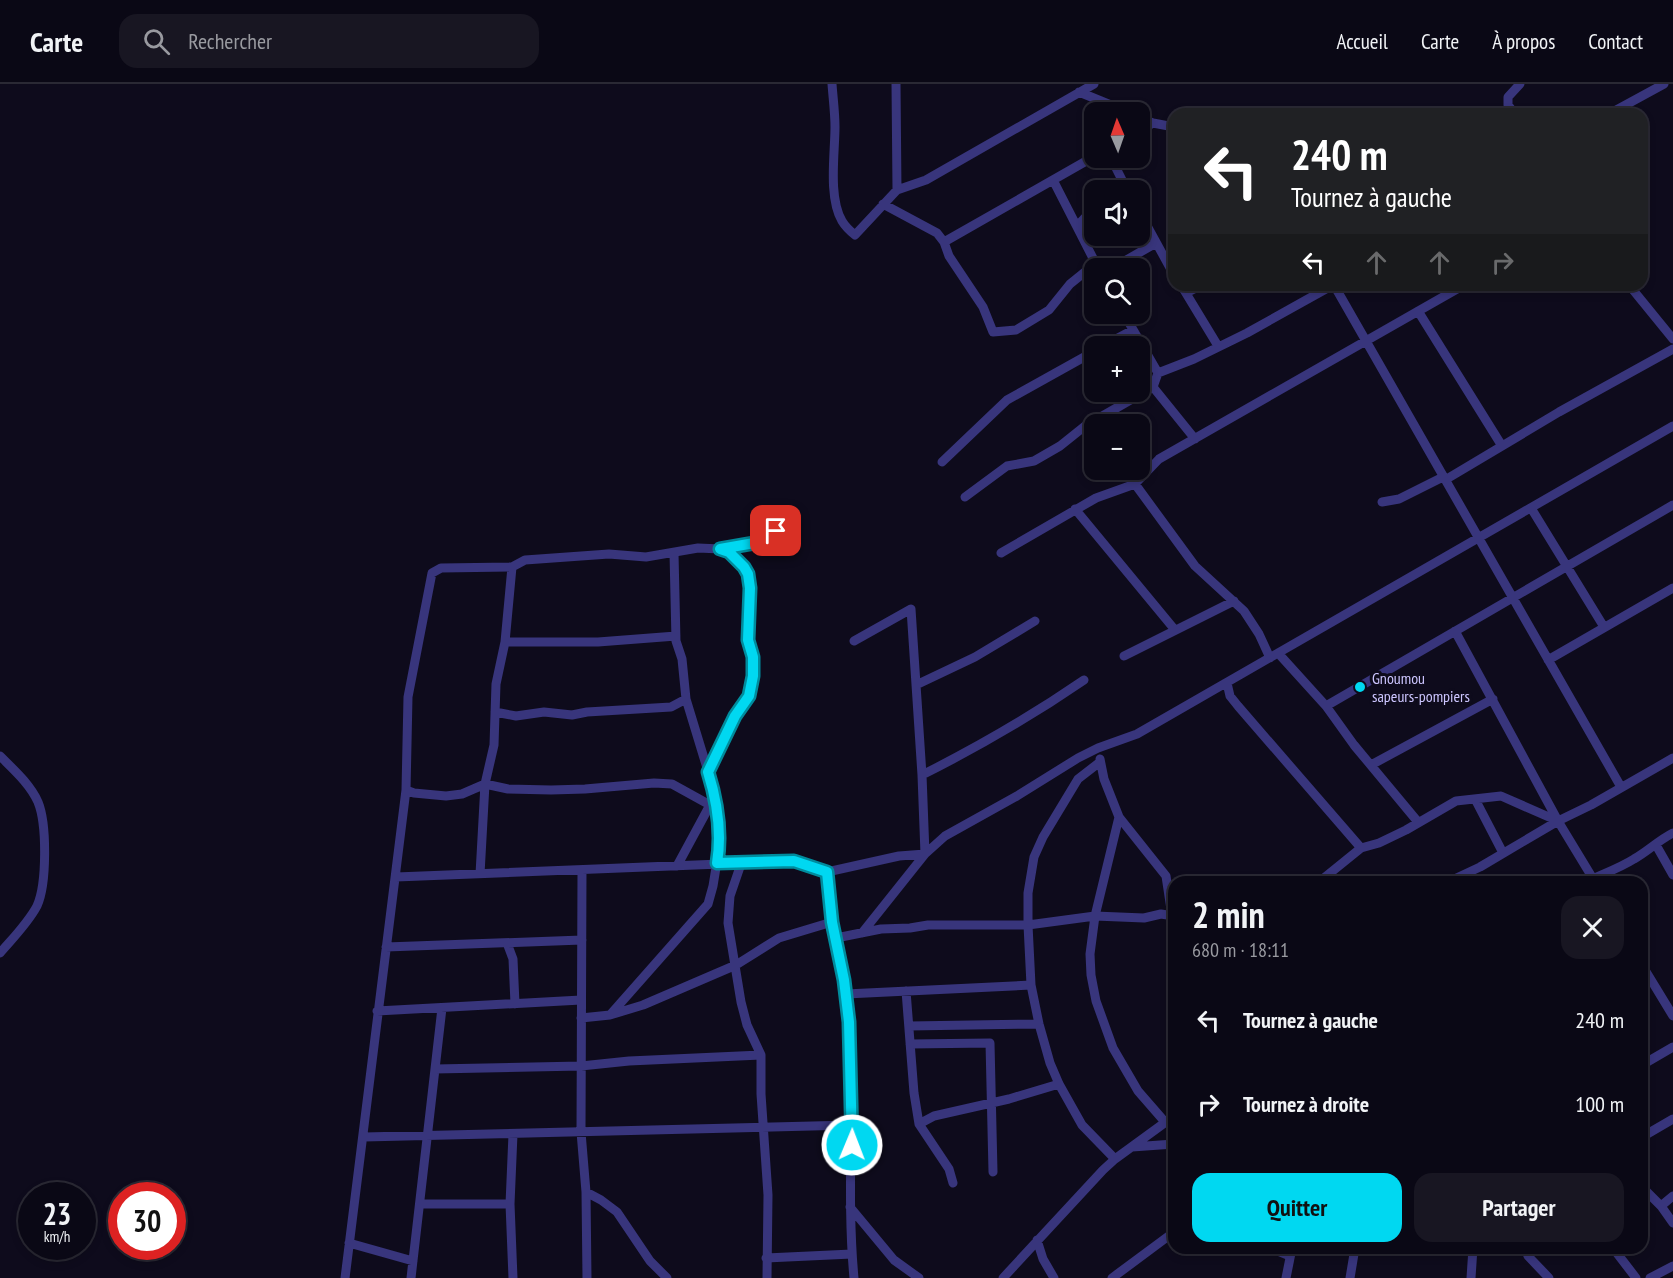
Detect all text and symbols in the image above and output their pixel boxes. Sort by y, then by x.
search box [119,14,539,68]
text: Carte [30,23,83,60]
icon: search [140,25,173,58]
text: Rechercher [188,27,272,55]
text: Accueil [1336,28,1388,55]
text: Carte [1421,28,1459,55]
text: À propos [1492,28,1555,55]
text: Contact [1588,28,1643,55]
north arrow [1084,102,1150,168]
map controls [1084,102,1150,480]
text: 240 m [1291,127,1388,182]
icon: left [1192,132,1270,210]
button: sound [1084,180,1150,246]
text: Tournez à gauche [1291,180,1452,214]
icon: left [1297,246,1330,279]
icon: ahead [1360,246,1393,279]
icon: ahead [1423,246,1456,279]
icon: right [1486,246,1519,279]
button: search [1084,258,1150,324]
button: + [1084,336,1150,402]
button: − [1084,414,1150,480]
pin [750,505,801,556]
icon: arrive [759,514,792,547]
place label: Gnoumou sapeurs-pompiers [1372,668,1470,706]
marker: Gnoumou sapeurs-pompiers [1353,680,1367,694]
text: 2 min [1192,891,1265,938]
button: close [1561,896,1624,959]
text: 680 m · 18:11 [1192,937,1289,963]
icon: left [1192,1004,1225,1037]
text: Tournez à gauche [1243,1006,1378,1034]
text: 240 m [1575,1006,1624,1034]
icon: right [1192,1088,1225,1121]
text: Tournez à droite [1243,1090,1369,1118]
text: 100 m [1575,1090,1624,1118]
position arrow [820,1113,884,1177]
button: Quitter [1192,1173,1402,1242]
button: Partager [1414,1173,1624,1242]
speed limit sign: 30 [108,1182,186,1260]
text: 23 [43,1194,71,1233]
text: km/h [44,1227,70,1246]

